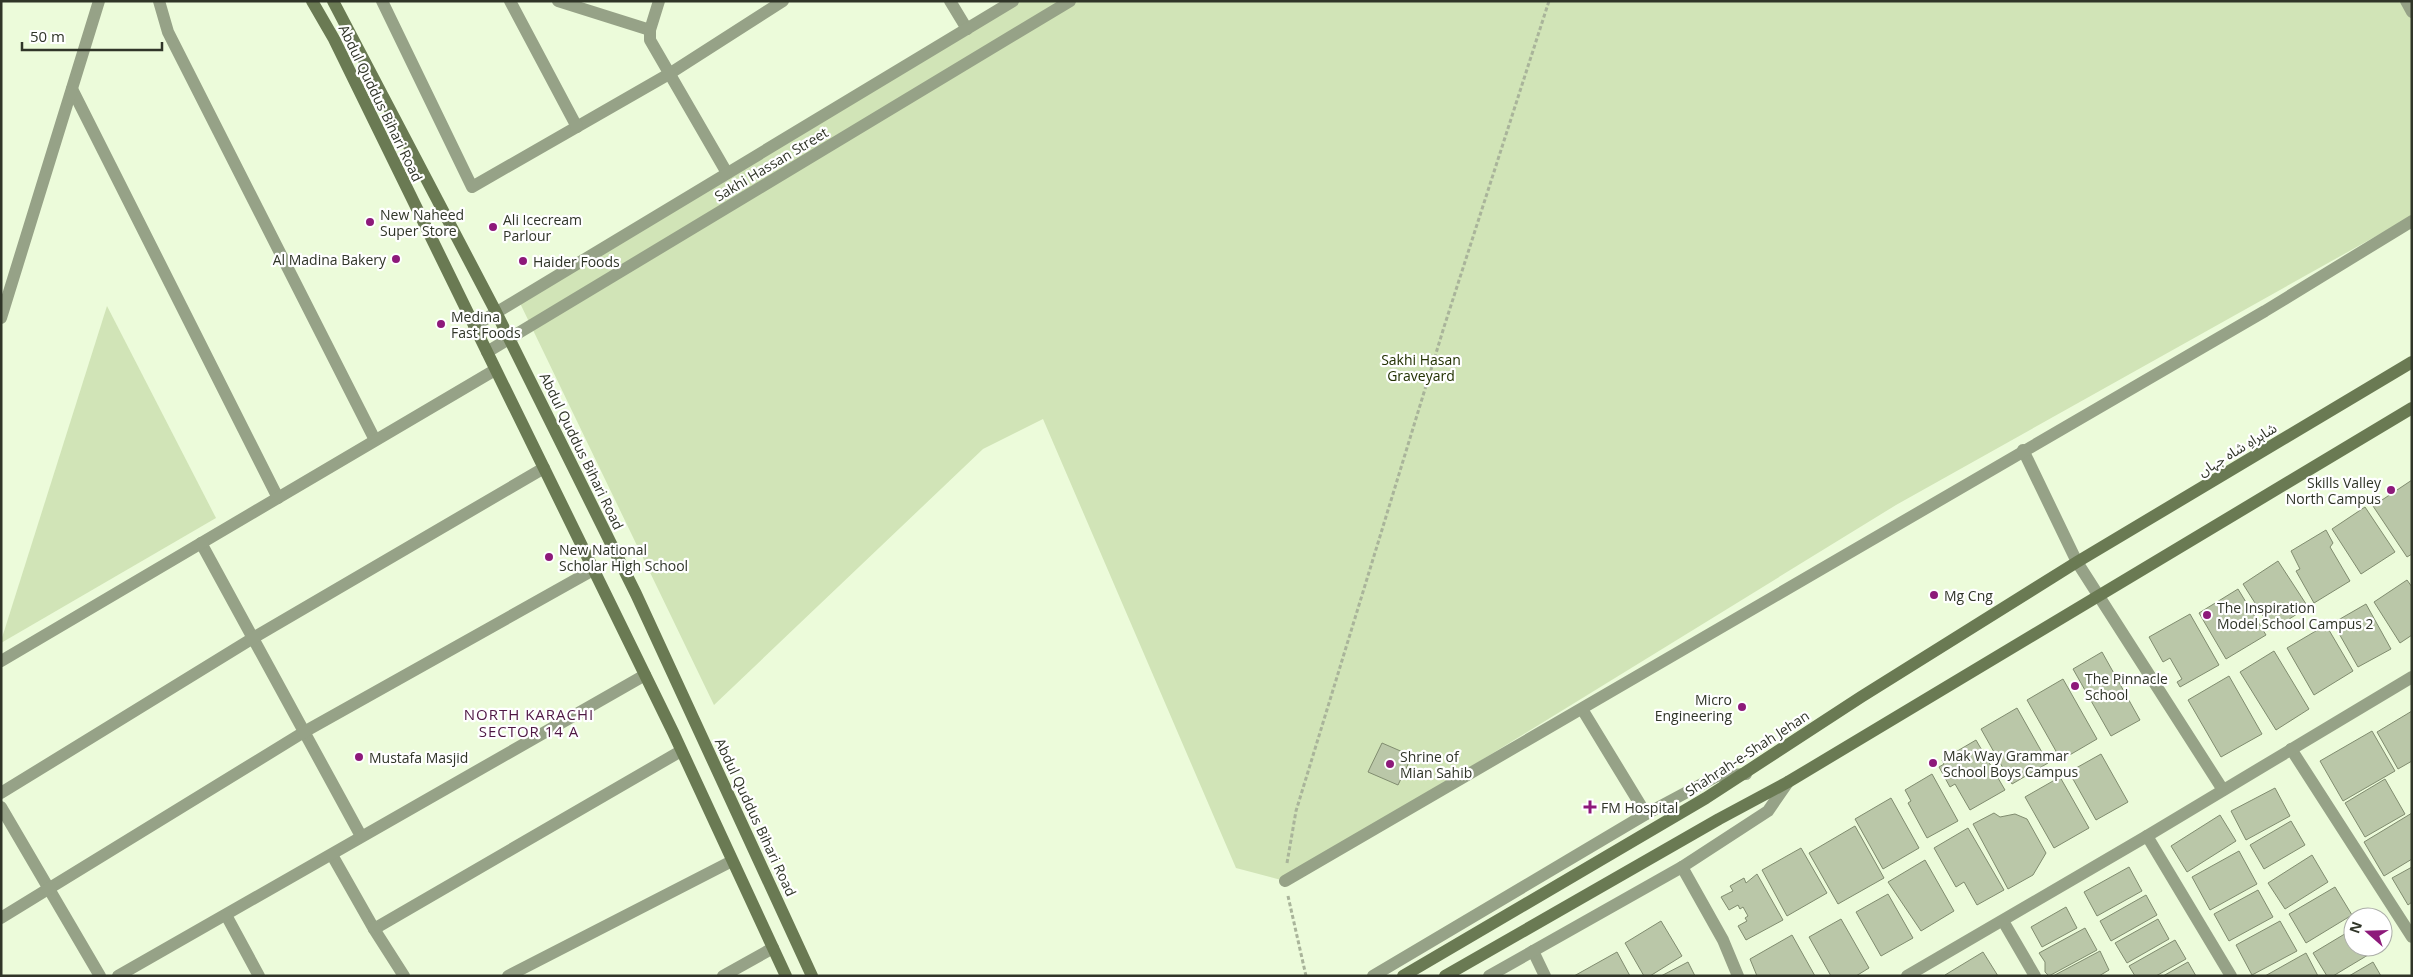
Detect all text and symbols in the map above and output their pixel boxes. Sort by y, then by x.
scale bar [22,20,162,52]
street label: Abdul Quddus Bihari Road [335,21,427,185]
text: 50 m [30,26,65,46]
street label: Sakhi Hassan Street [711,123,831,205]
place label: New Naheed Super Store [380,205,464,240]
place label: Ali Icecream Parlour [503,210,582,245]
marker: New Naheed Super Store [364,216,376,228]
marker: Ali Icecream Parlour [487,221,499,233]
place label: Al Madina Bakery [273,250,387,269]
place label: Haider Foods [533,252,620,271]
marker: Al Madina Bakery [390,253,402,265]
marker: Haider Foods [517,255,529,267]
place label: Medina Fast Foods [451,307,521,342]
marker: Medina Fast Foods [435,318,447,330]
park label: Sakhi Hasan Graveyard [1381,350,1461,385]
street label: Abdul Quddus Bihari Road [536,369,628,533]
street label: شاہراہِ شاہ جہاں [2194,418,2280,480]
place label: Skills Valley North Campus [2286,473,2382,508]
marker: Skills Valley North Campus [2385,484,2397,496]
place label: New National Scholar High School [559,540,688,575]
marker: New National Scholar High School [543,551,555,563]
place label: Mg Cng [1944,586,1993,605]
marker: Mg Cng [1928,589,1940,601]
place label: The Inspiration Model School Campus 2 [2217,598,2374,633]
marker: The Inspiration Model School Campus 2 [2201,609,2213,621]
place label: The Pinnacle School [2085,669,2168,704]
marker: The Pinnacle School [2069,680,2081,692]
place label: Micro Engineering [1655,690,1732,725]
marker: Micro Engineering [1736,701,1748,713]
district label: NORTH KARACHI SECTOR 14 A [464,704,594,741]
street label: Shahrah-e-Shah Jehan [1681,706,1813,800]
street label: Abdul Quddus Bihari Road [711,735,801,899]
place label: Mak Way Grammar School Boys Campus [1943,746,2078,781]
place label: Shrine of Mian Sahib [1400,747,1472,782]
place label: Mustafa Masjid [369,748,468,767]
marker: Mustafa Masjid [353,751,365,763]
marker: Mak Way Grammar School Boys Campus [1927,757,1939,769]
marker: Shrine of Mian Sahib [1384,758,1396,770]
place label: FM Hospital [1601,798,1678,817]
marker: FM Hospital [1583,800,1597,814]
north arrow [2343,907,2393,957]
text: N [2344,919,2366,936]

